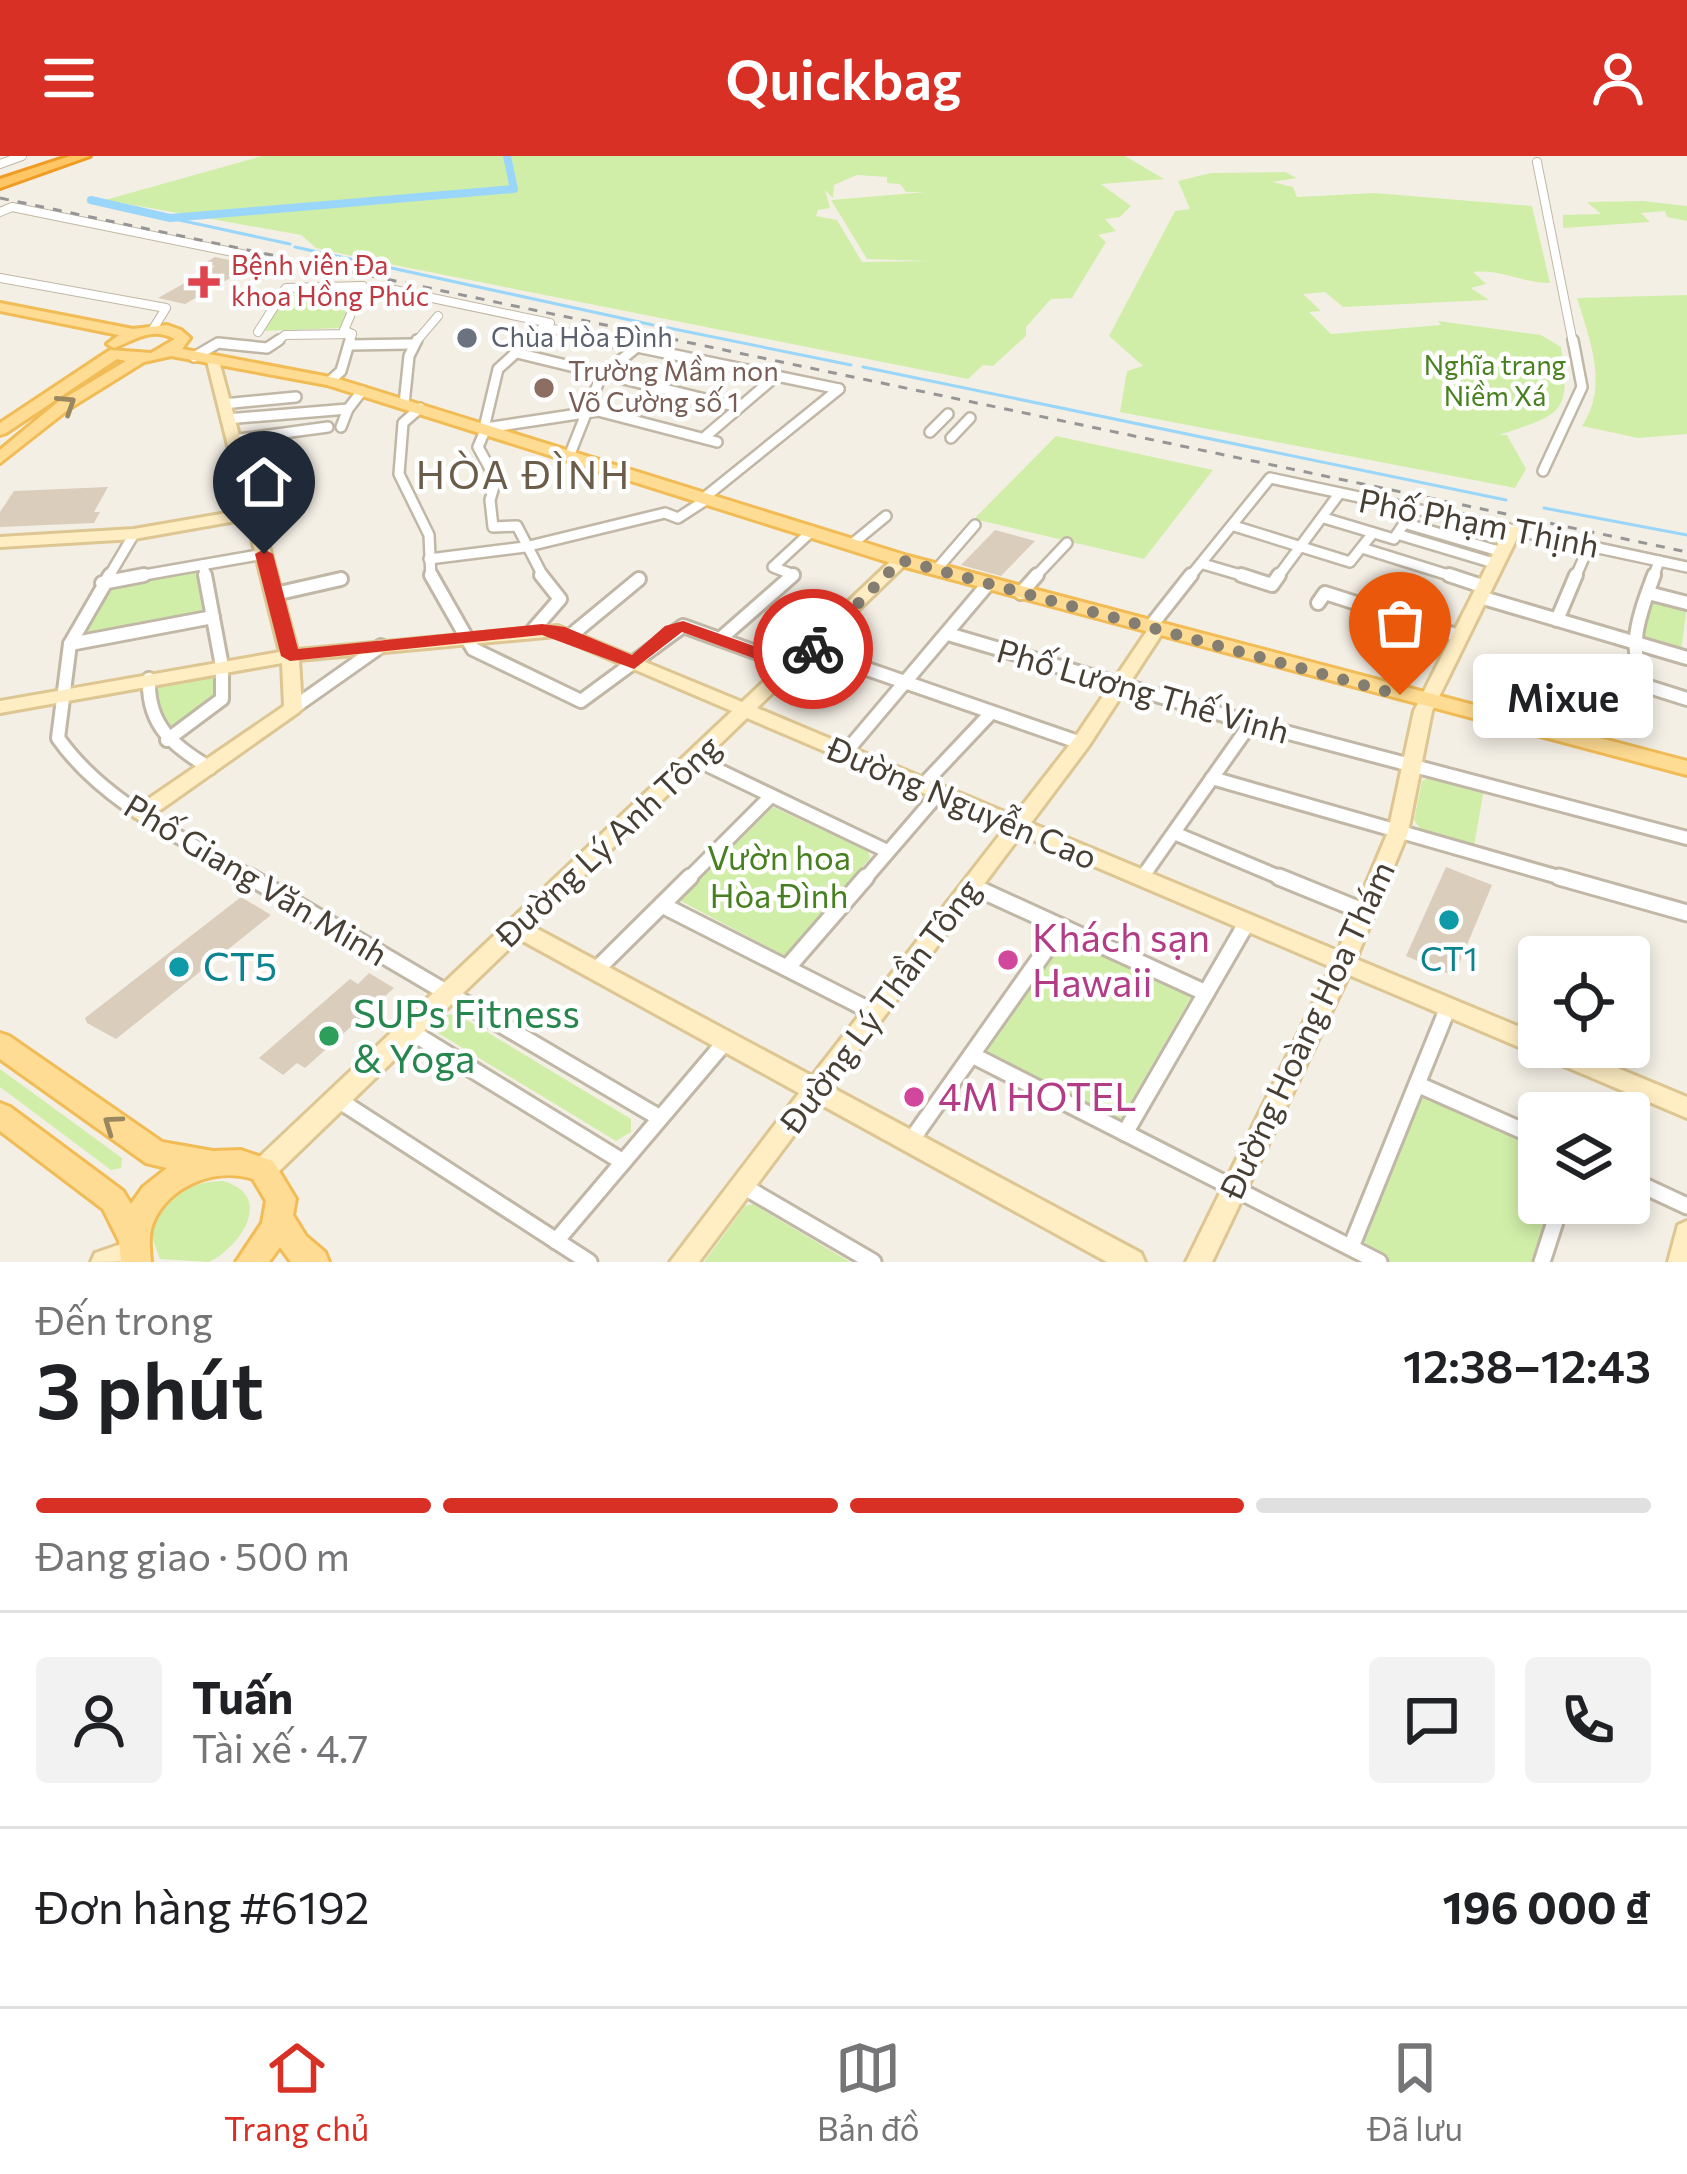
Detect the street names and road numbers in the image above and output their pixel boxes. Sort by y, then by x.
street label: Phố Phạm Thịnh [1356,478,1603,565]
street label: Phố Lương Thế Vinh [993,628,1294,751]
street label: Đường Lý Anh Tông [485,725,728,955]
street label: Đường Nguyễn Cao [821,726,1104,877]
street label: Phố Giang Văn Minh [118,784,396,974]
street label: Đường Hoàng Hoa Thám [1209,854,1402,1206]
street label: Đường Lý Thần Tông [769,870,988,1141]

